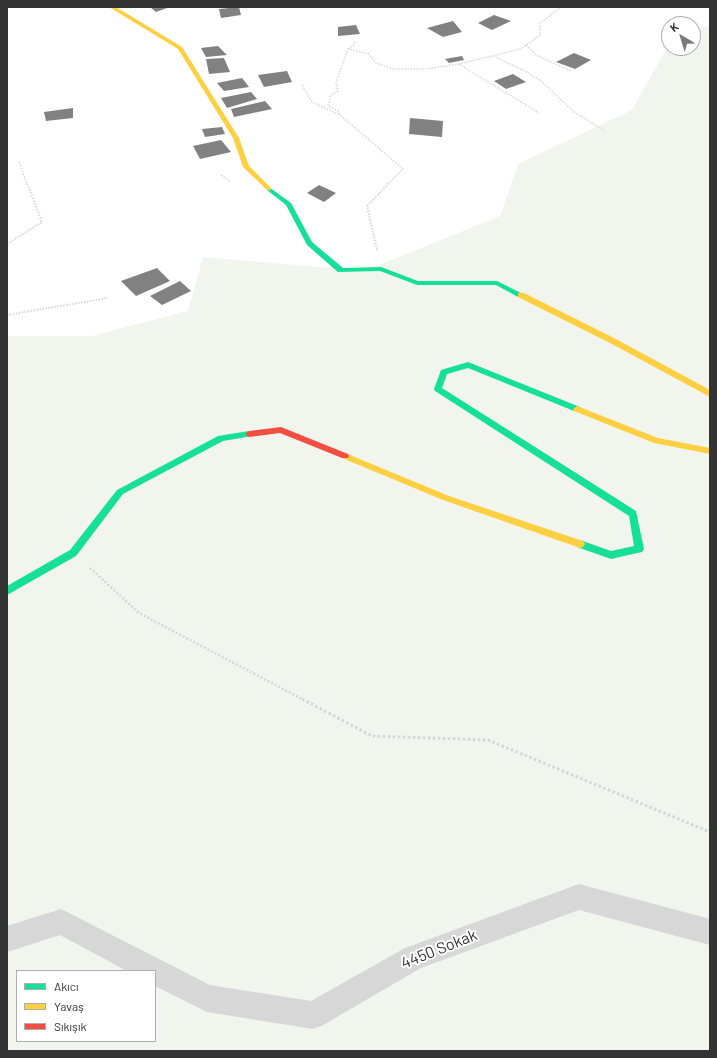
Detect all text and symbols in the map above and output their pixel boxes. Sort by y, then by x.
north arrow [661,16,701,56]
text: K [667,20,681,34]
street label: 4450 Sokak [398,925,480,973]
legend [16,970,156,1042]
text: Akıcı [54,979,79,993]
text: Yavaş [54,999,84,1013]
text: Sıkışık [54,1019,86,1033]

